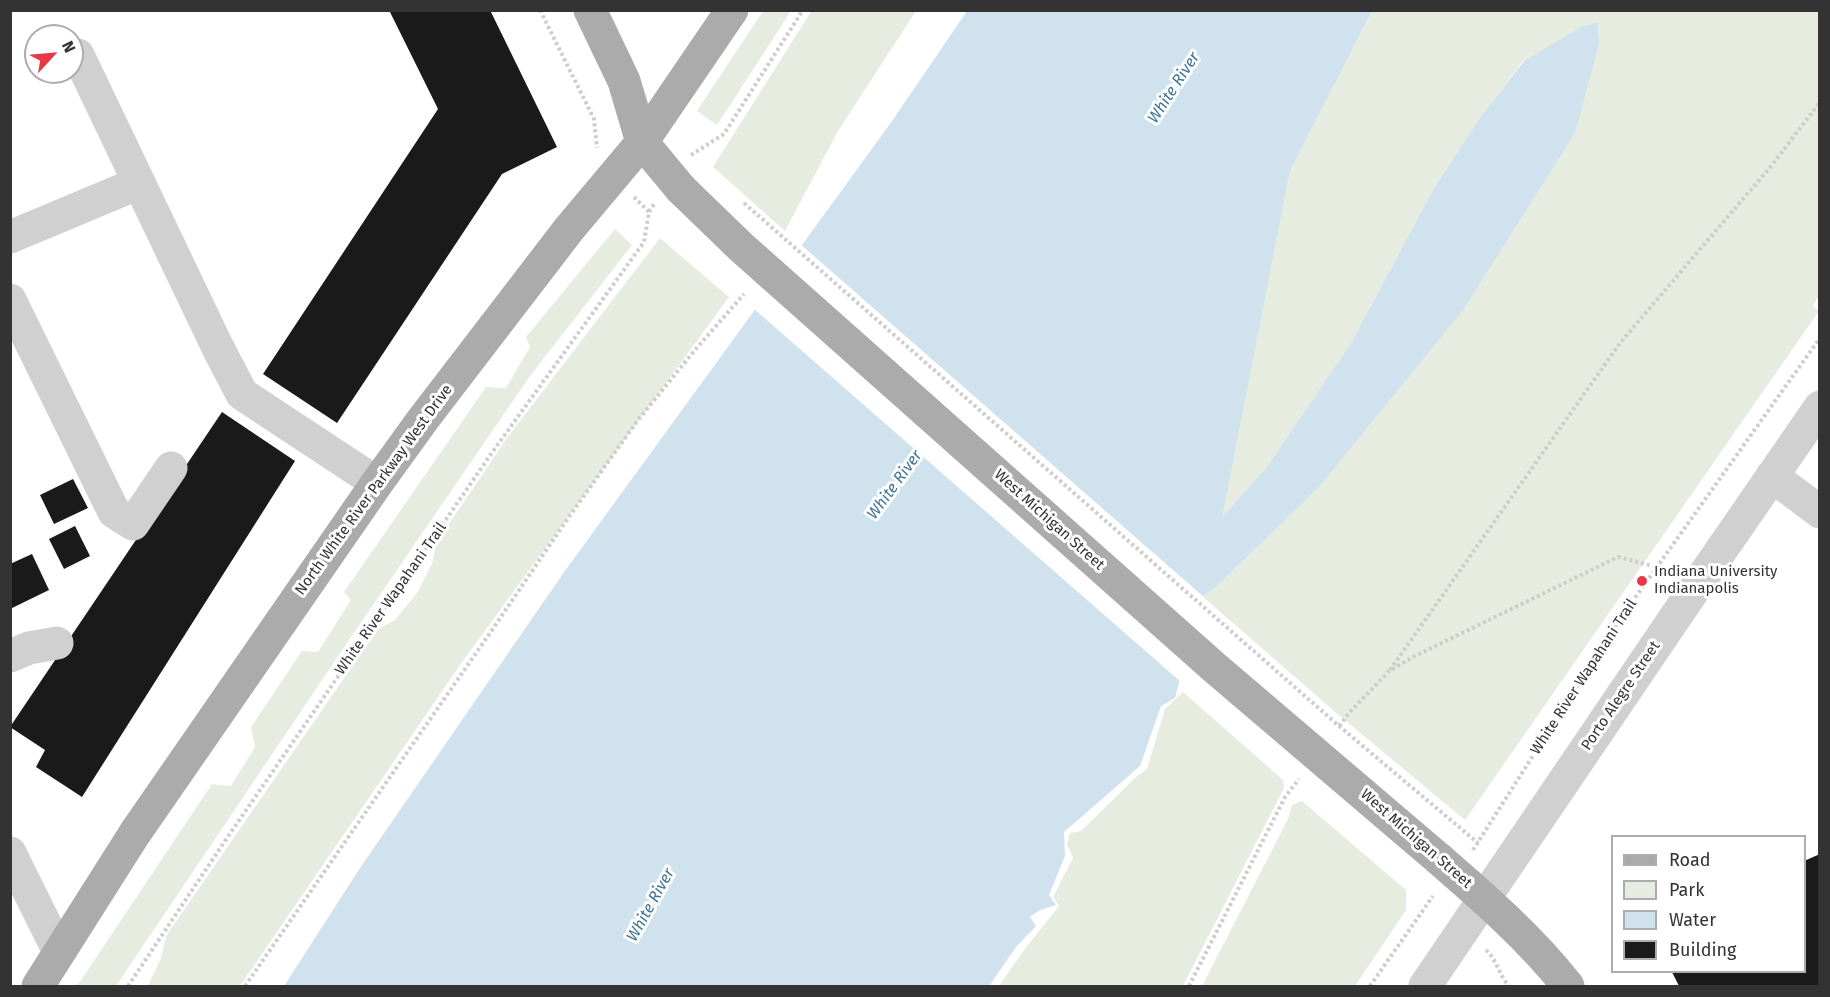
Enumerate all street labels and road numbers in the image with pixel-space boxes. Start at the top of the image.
street label: North White River Parkway West Drive [292,381,456,599]
street label: West Michigan Street [990,466,1108,574]
street label: White River Wapahani Trail [332,519,450,679]
street label: White River Wapahani Trail [1527,596,1641,758]
street label: Porto Alegre Street [1578,638,1664,754]
street label: West Michigan Street [1356,786,1476,892]

